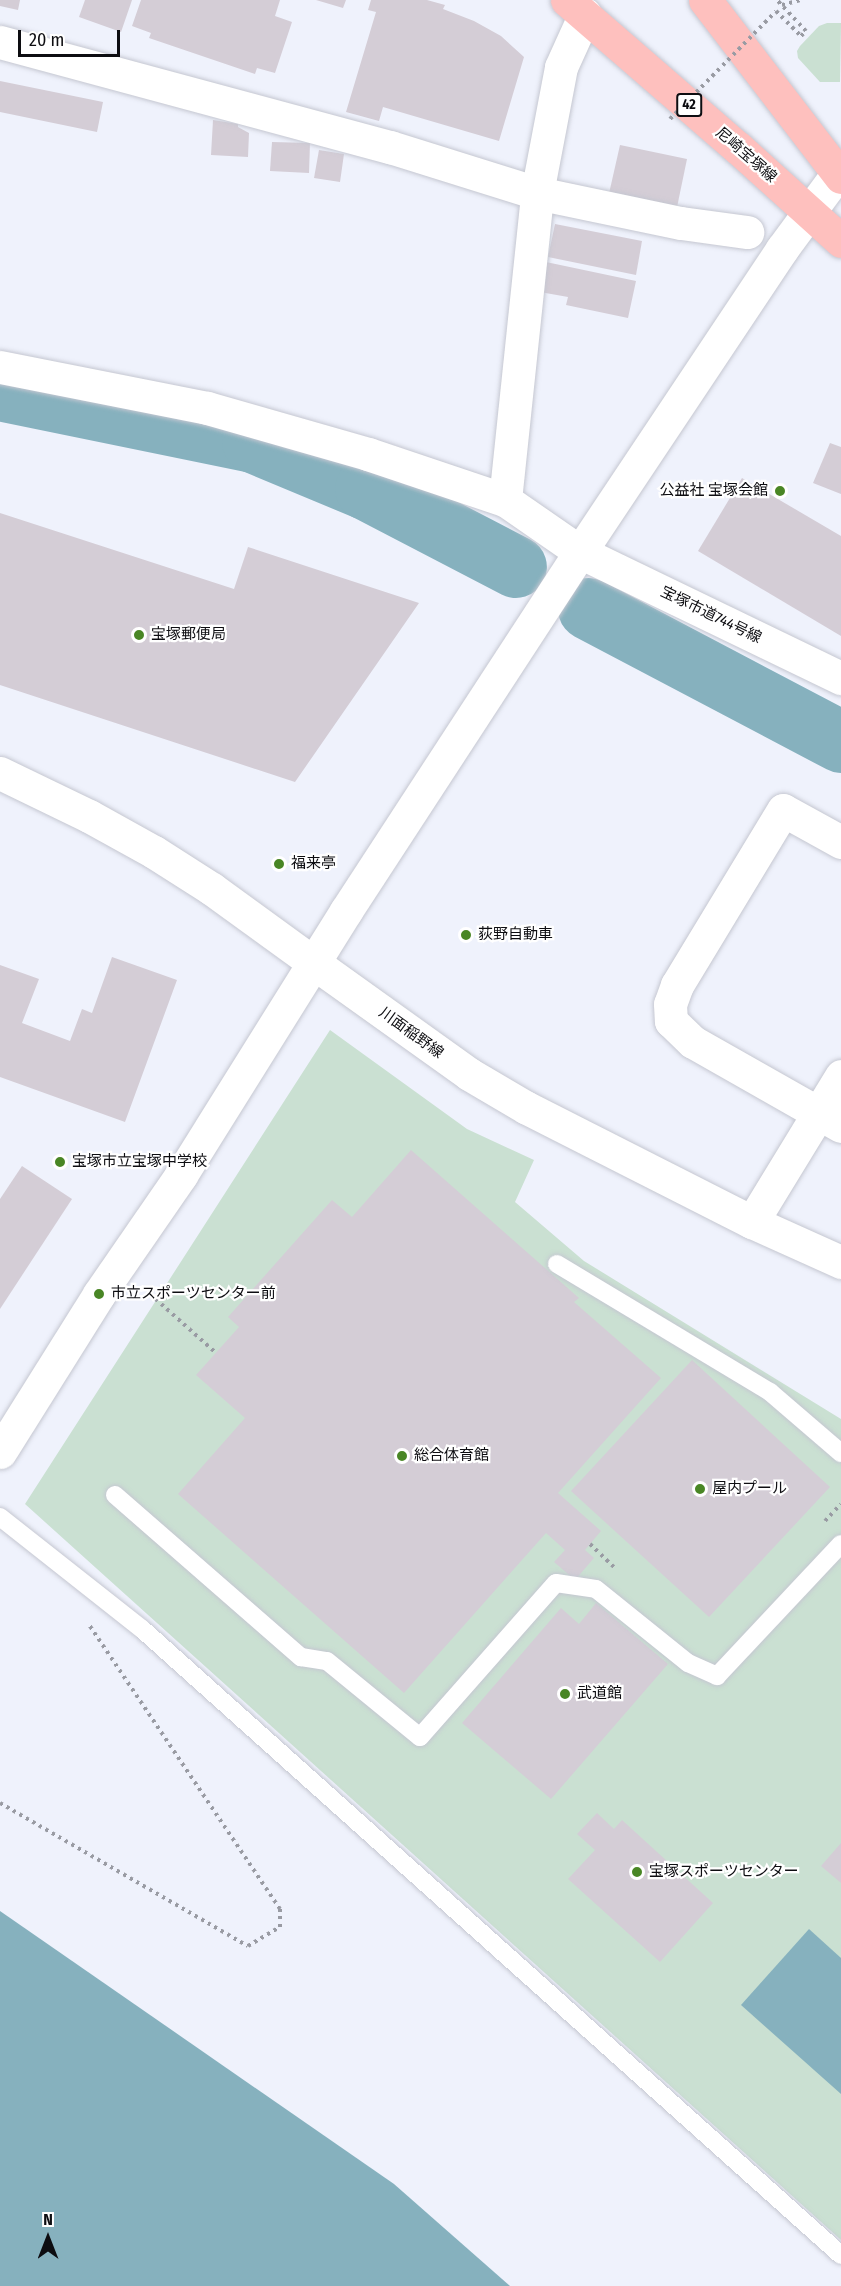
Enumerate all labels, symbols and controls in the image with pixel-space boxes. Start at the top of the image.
scale bar [21,18,123,56]
text: 20 m [29,29,64,51]
road number: 42 [676,94,702,116]
street label: 尼崎宝塚線 [712,124,780,186]
place label: 公益社 宝塚会館 [659,482,768,500]
marker: 公益社 宝塚会館 [773,484,787,498]
street label: 宝塚市道744号線 [658,583,764,647]
place label: 宝塚郵便局 [151,626,226,644]
marker: 宝塚郵便局 [132,628,146,642]
place label: 福来亭 [291,855,336,873]
marker: 福来亭 [272,857,286,871]
place label: 荻野自動車 [478,926,553,944]
marker: 荻野自動車 [459,928,473,942]
street label: 川面稲野線 [375,1004,447,1062]
place label: 宝塚市立宝塚中学校 [72,1153,207,1171]
marker: 宝塚市立宝塚中学校 [53,1155,67,1169]
place label: 市立スポーツセンター前 [111,1285,276,1303]
marker: 市立スポーツセンター前 [92,1287,106,1301]
place label: 総合体育館 [414,1447,489,1465]
marker: 総合体育館 [395,1449,409,1463]
place label: 屋内プール [712,1480,787,1498]
marker: 屋内プール [693,1482,707,1496]
place label: 武道館 [577,1685,622,1703]
marker: 武道館 [558,1687,572,1701]
place label: 宝塚スポーツセンター [649,1863,799,1881]
marker: 宝塚スポーツセンター [630,1865,644,1879]
north arrow [18,2208,78,2268]
text: N [43,2210,53,2229]

